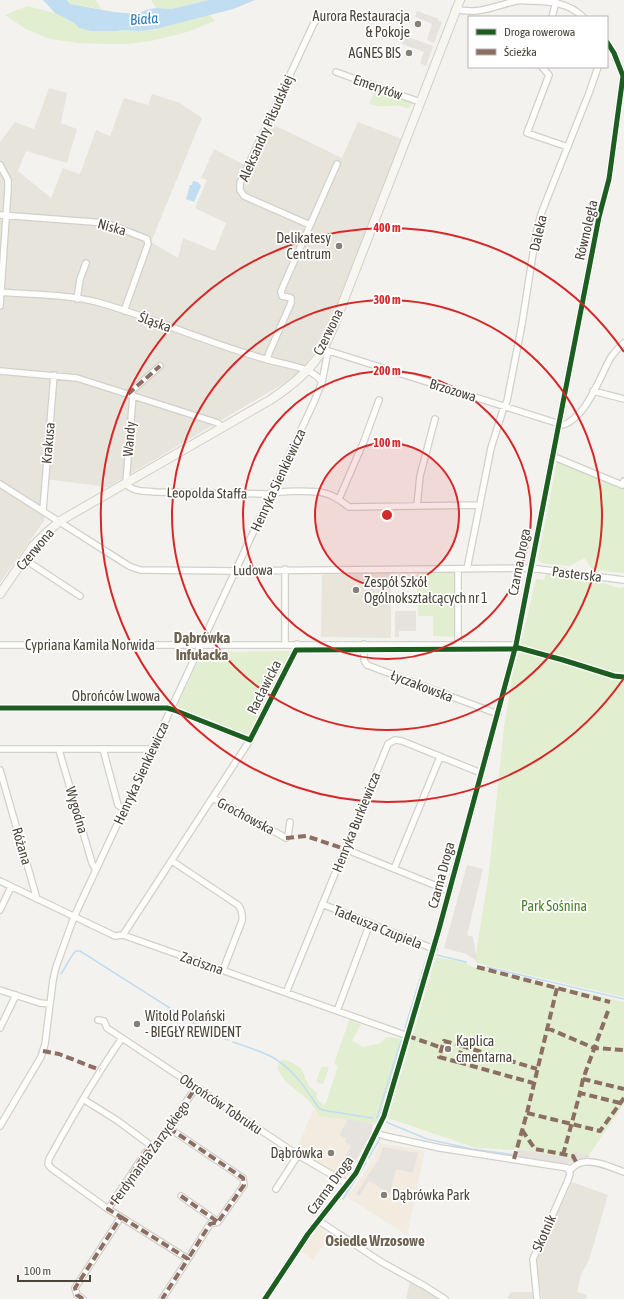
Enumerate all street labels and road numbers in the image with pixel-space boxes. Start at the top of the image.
street label: Emerytów [351,71,405,103]
street label: Aleksandry Piłsudskiej [235,72,297,184]
street label: Równoległa [571,198,601,262]
street label: Daleka [526,213,550,253]
street label: Niska [96,215,128,239]
street label: Czerwona [310,306,346,358]
street label: Śląska [136,309,174,335]
street label: Brzozowa [428,375,478,405]
street label: Wandy [119,420,139,457]
street label: Krakusa [38,422,58,464]
street label: Henryka Sienkiewicza [247,426,309,534]
street label: Leopolda Staffa [167,484,247,502]
street label: Czerwona [13,525,57,573]
street label: Czarna Droga [505,527,533,597]
street label: Ludowa [233,562,273,578]
street label: Pasterska [551,563,603,585]
street label: Cypriana Kamila Norwida [25,637,155,653]
street label: Racławicka [244,657,284,717]
street label: Łyczakowska [388,667,456,705]
street label: Obrońców Lwowa [72,688,160,704]
street label: Henryka Sienkiewicza [110,719,172,827]
street label: Henryka Burkiewicza [329,770,383,874]
street label: Wygodna [63,785,91,835]
street label: Grochowska [215,794,277,838]
street label: Różana [9,825,35,867]
street label: Czarna Droga [424,840,458,910]
street label: Tadeusza Czupiela [331,902,425,952]
street label: Zaciszna [178,948,226,978]
street label: Obrońców Tobruku [177,1070,265,1138]
street label: Ferdynanda Zarzyckiego [107,1097,193,1207]
street label: Czarna Droga [304,1153,356,1217]
street label: Skotnik [529,1212,559,1254]

